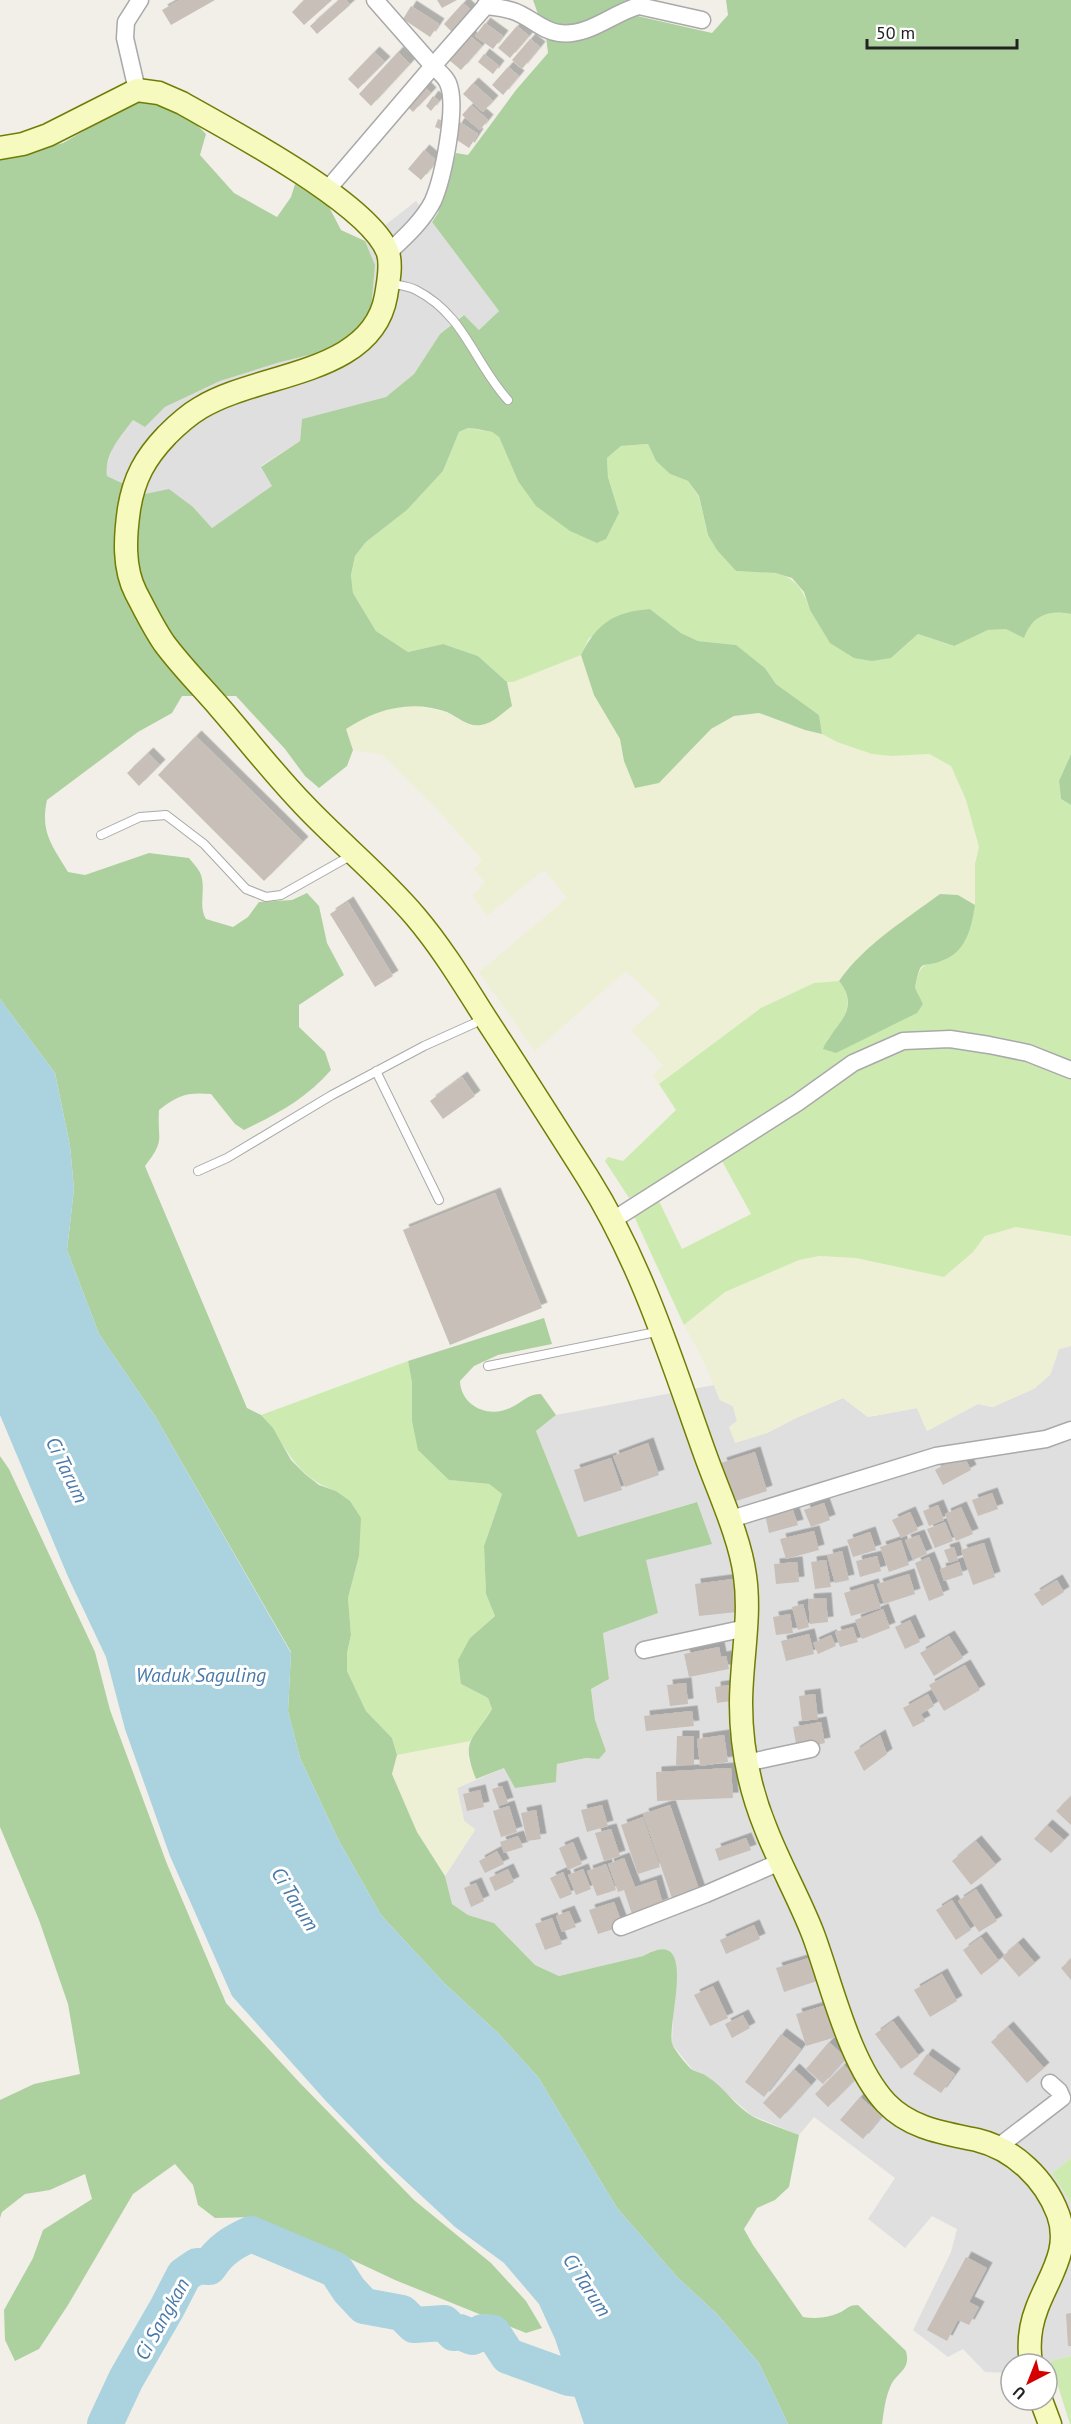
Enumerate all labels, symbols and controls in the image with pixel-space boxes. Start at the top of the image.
scale bar [867,12,1017,50]
text: 50 m [876,21,915,44]
water label: Ci Tarum [40,1433,94,1507]
water label: Waduk Saguling [136,1662,266,1688]
water label: Ci Tarum [265,1862,325,1936]
water label: Ci Tarum [557,2248,617,2322]
water label: Ci Sangkan [129,2273,195,2365]
north arrow [999,2352,1059,2412]
text: U [1009,2382,1029,2404]

